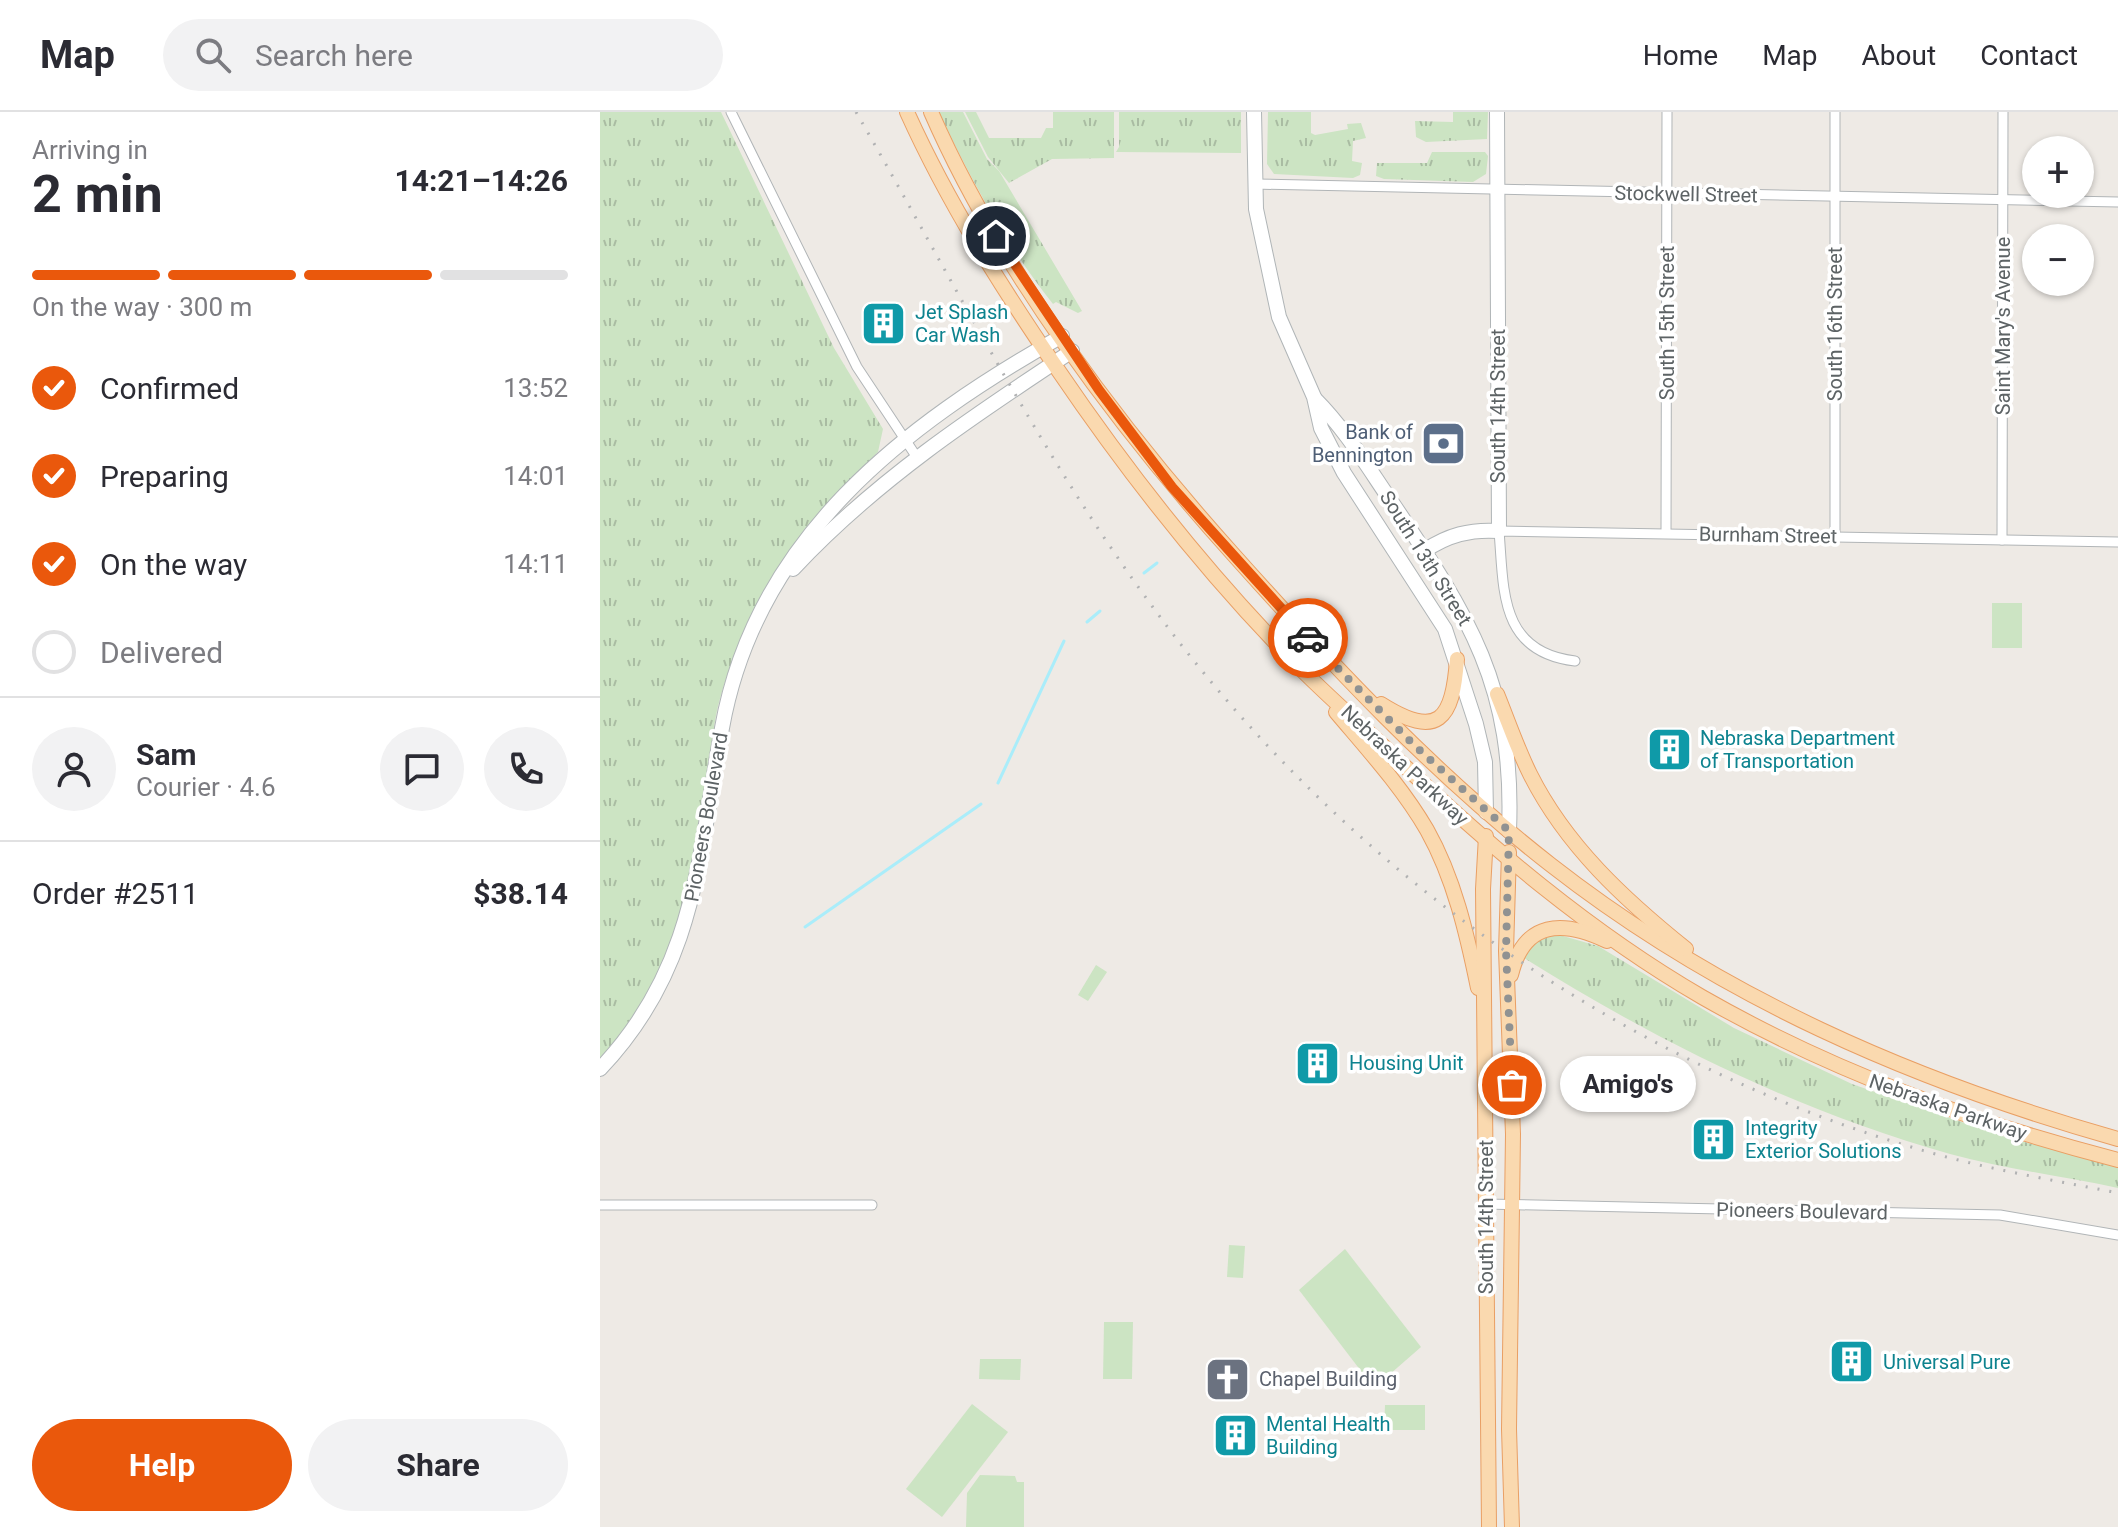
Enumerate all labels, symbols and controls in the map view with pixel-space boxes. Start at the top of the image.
search box [163,19,723,91]
text: Map [40,33,115,77]
icon: search [191,33,235,77]
text: Search here [255,38,413,73]
text: Home [1643,39,1718,72]
text: Map [1762,39,1818,72]
text: About [1862,39,1936,72]
text: Contact [1980,39,2078,72]
text: Arriving in [32,135,148,165]
map controls [2022,136,2094,296]
button: + [2022,136,2094,208]
text: 14:21–14:26 [394,163,568,198]
text: 2 min [32,164,163,225]
street label: Stockwell Street [1614,181,1758,207]
pin [962,202,1030,270]
icon: home [974,214,1018,258]
button: − [2022,224,2094,296]
street label: Saint Mary's Avenue [1991,237,2015,415]
street label: South 15th Street [1655,246,1679,400]
street label: South 16th Street [1823,247,1847,401]
text: On the way · 300 m [32,292,252,322]
building icon: Jet Splash Car Wash [860,300,908,348]
place label: Jet Splash Car Wash [915,300,1008,347]
street label: South 14th Street [1486,329,1510,483]
icon: check [32,366,76,410]
text: Confirmed [100,371,239,406]
text: 13:52 [503,373,568,403]
bank icon: Bank of Bennington [1420,419,1468,467]
place label: Bank of Bennington [1312,420,1413,467]
icon: check [32,454,76,498]
text: Preparing [100,459,229,494]
text: 14:01 [503,461,568,491]
street label: South 13th Street [1375,486,1477,630]
street label: Burnham Street [1699,522,1837,548]
icon: check [32,542,76,586]
text: On the way [100,547,247,582]
text: 14:11 [503,549,568,579]
courier [1268,598,1348,678]
icon: car [1286,616,1330,660]
text: Delivered [100,635,223,670]
street label: Nebraska Parkway [1336,700,1474,830]
building icon: Nebraska Department of Transportation [1645,725,1693,773]
place label: Nebraska Department of Transportation [1700,726,1895,773]
button: person [32,727,116,811]
button: chat [380,727,464,811]
button: phone [484,727,568,811]
street label: Pioneers Boulevard [679,730,733,904]
text: Sam [136,737,197,772]
text: Courier · 4.6 [136,772,276,802]
text: Order #2511 [32,876,199,911]
text: $38.14 [473,876,568,911]
building icon: Housing Unit [1294,1039,1342,1087]
place label: Housing Unit [1349,1051,1464,1075]
pin [1478,1051,1546,1119]
callout: Amigo's [1560,1057,1696,1113]
icon: bag [1490,1063,1534,1107]
text: Amigo's [1582,1069,1674,1099]
street label: Nebraska Parkway [1866,1069,2031,1145]
building icon: Integrity Exterior Solutions [1690,1116,1738,1164]
place label: Integrity Exterior Solutions [1745,1116,1902,1163]
street label: South 14th Street [1474,1140,1498,1294]
street label: Pioneers Boulevard [1716,1198,1888,1224]
building icon: Universal Pure [1828,1338,1876,1386]
place label: Universal Pure [1883,1350,2011,1374]
church icon: Chapel Building [1204,1355,1252,1403]
place label: Chapel Building [1259,1367,1397,1391]
building icon: Mental Health Building [1211,1411,1259,1459]
place label: Mental Health Building [1266,1412,1391,1459]
button: Help [32,1419,292,1511]
button: Share [308,1419,568,1511]

